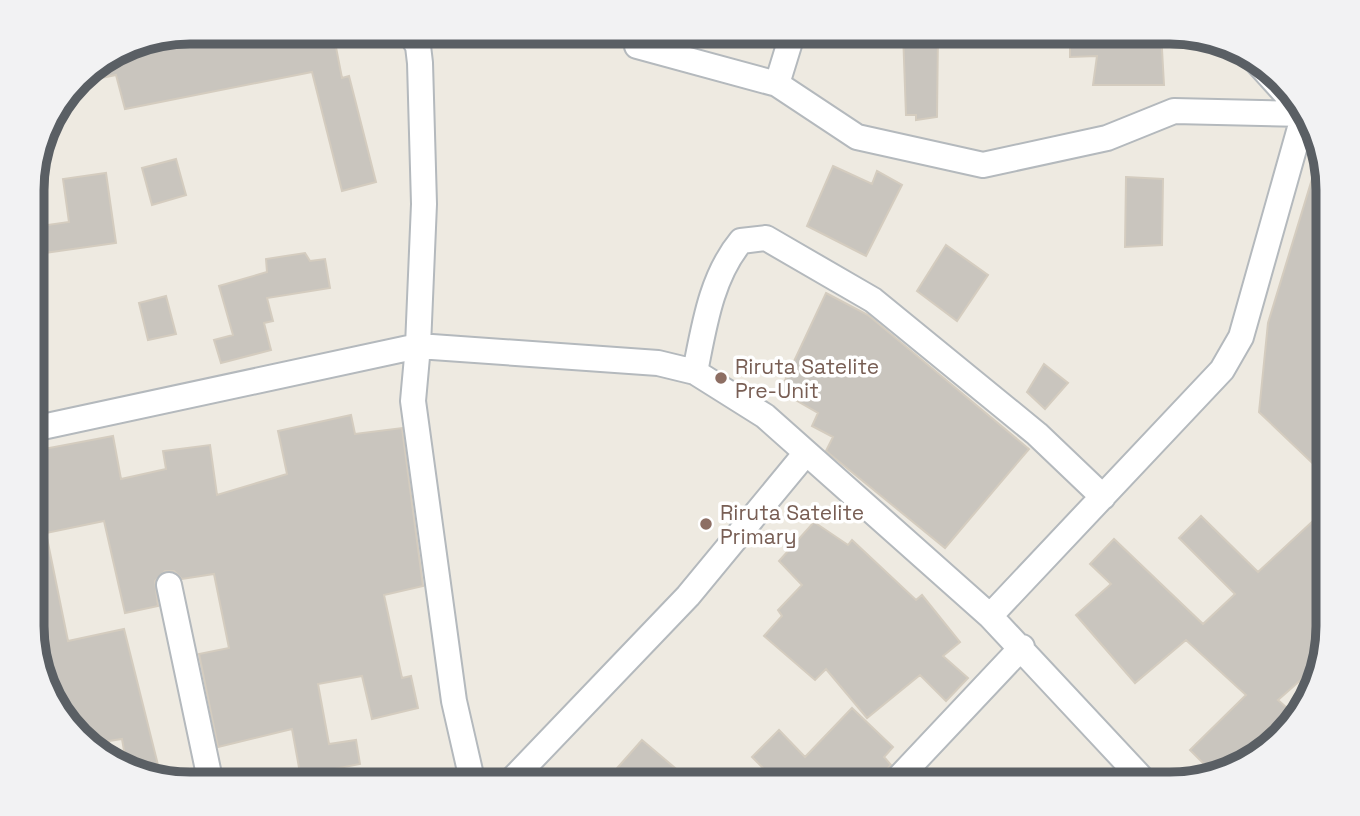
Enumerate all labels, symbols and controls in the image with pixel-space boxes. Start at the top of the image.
place label: Riruta Satelite Pre-Unit [735,353,879,404]
marker: Riruta Satelite Pre-Unit [713,370,729,386]
place label: Riruta Satelite Primary [720,499,864,550]
marker: Riruta Satelite Primary [698,516,714,532]

